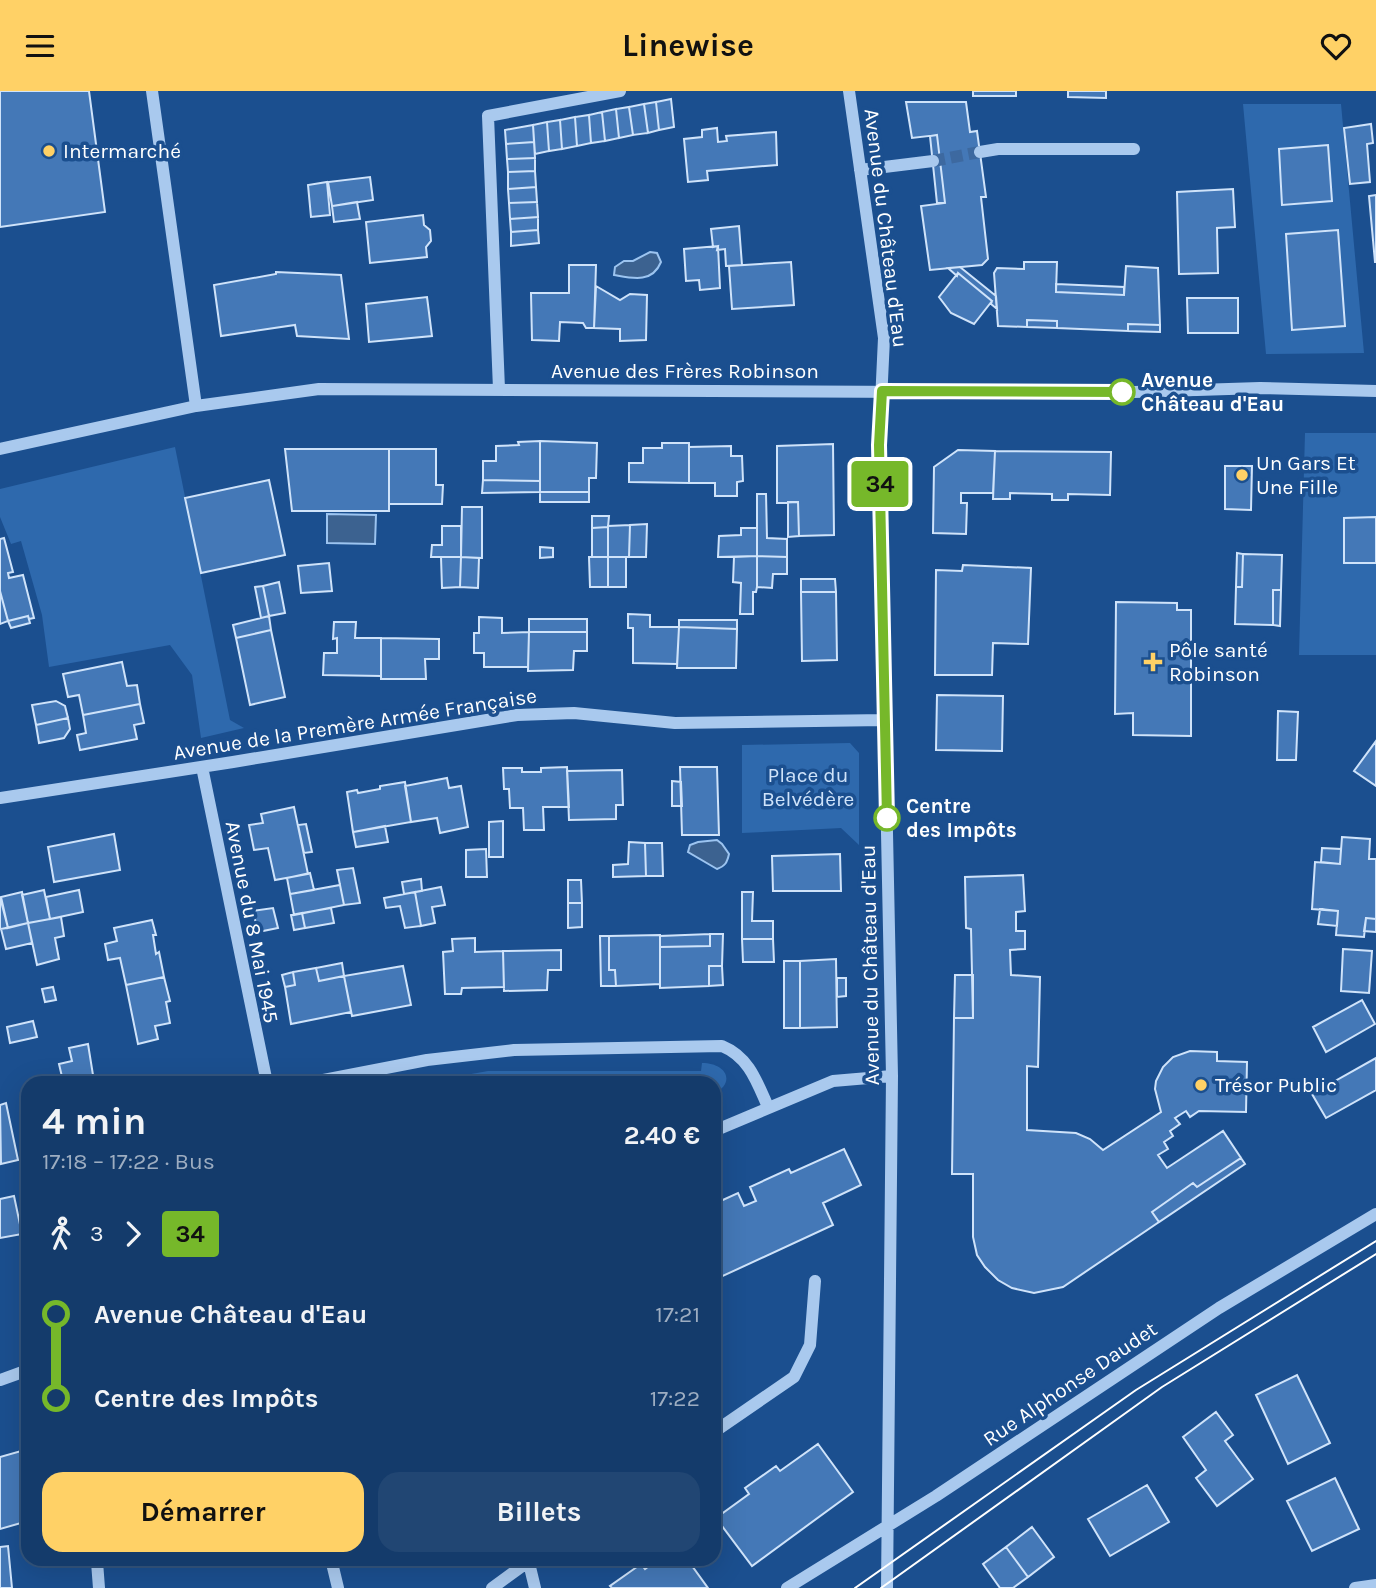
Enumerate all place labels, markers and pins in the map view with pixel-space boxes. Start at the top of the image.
place label: Intermarché [63,139,181,163]
marker: Intermarché [41,143,57,159]
place label: Avenue Château d'Eau [1141,368,1284,416]
marker: Avenue Château d'Eau [1109,379,1135,405]
place label: Un Gars Et Une Fille [1256,451,1356,499]
marker: Un Gars Et Une Fille [1234,467,1250,483]
place label: Pôle santé Robinson [1169,638,1268,686]
marker: Pôle santé Robinson [1143,652,1163,672]
place label: Centre des Impôts [906,794,1017,842]
marker: Centre des Impôts [874,805,900,831]
place label: Trésor Public [1215,1073,1337,1097]
marker: Trésor Public [1193,1077,1209,1093]

